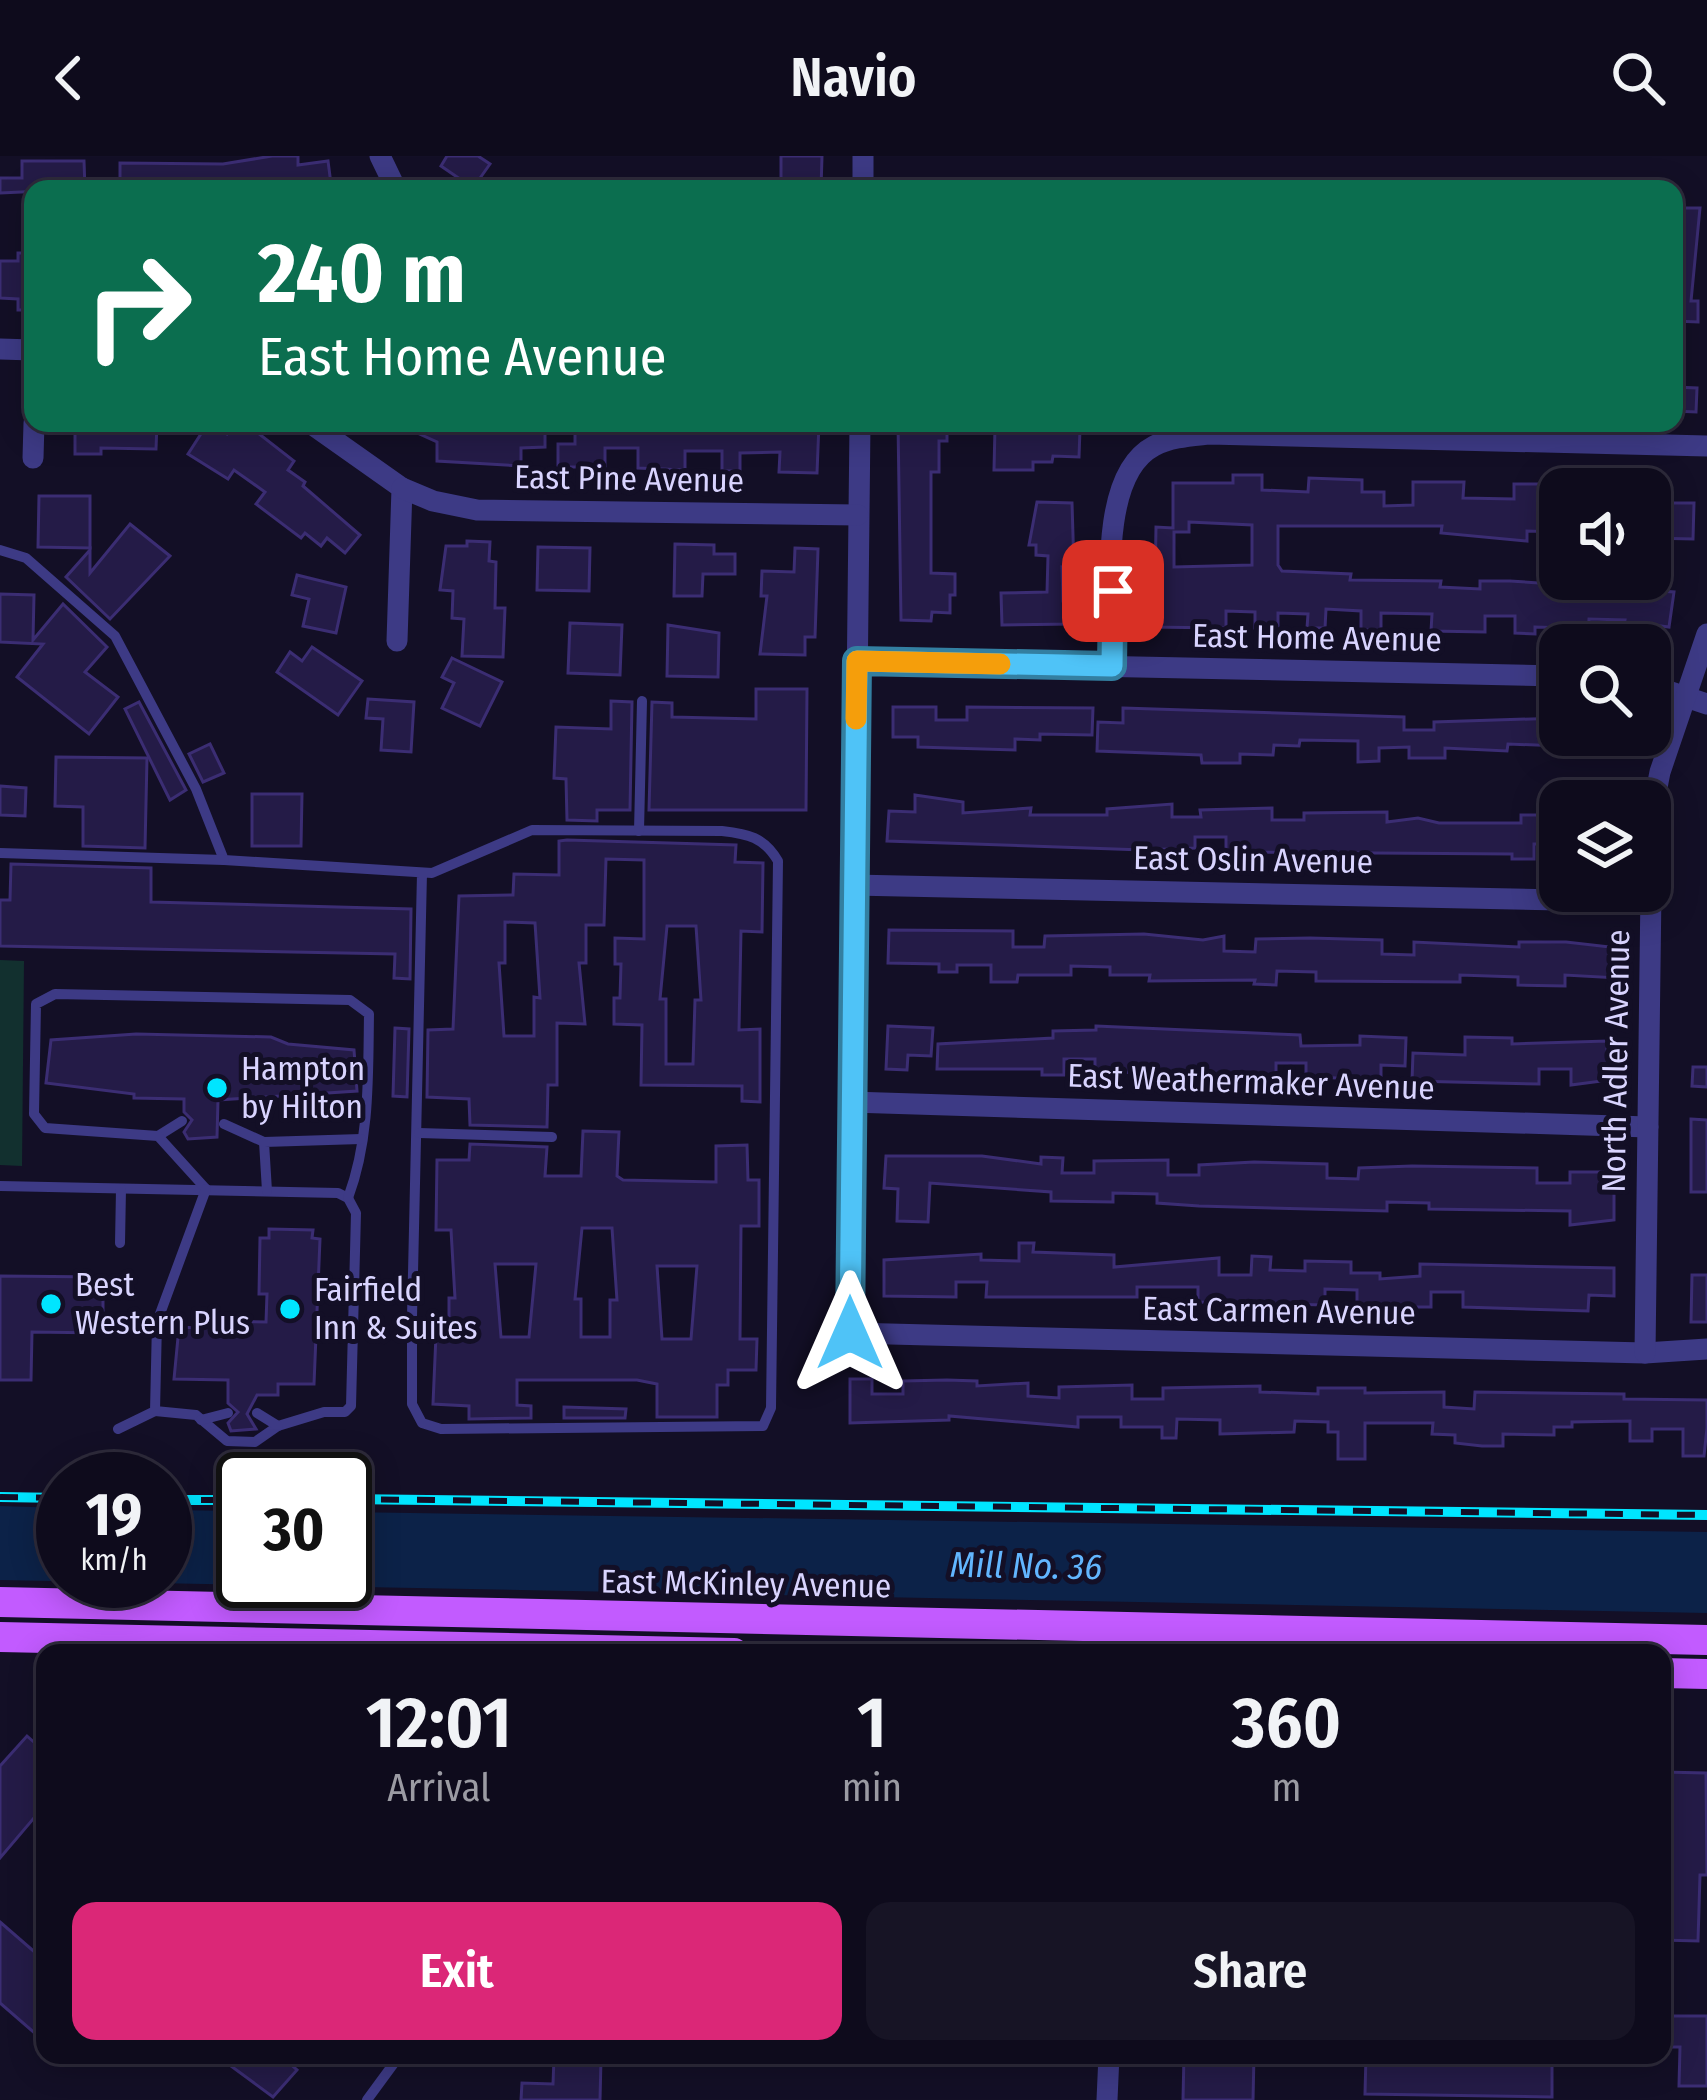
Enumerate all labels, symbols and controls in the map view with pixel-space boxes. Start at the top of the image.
icon: back [36,45,102,111]
icon: search [1605,45,1671,111]
text: Navio [790,46,917,110]
text: 240 m [258,223,466,324]
icon: right [60,228,216,384]
text: East Home Avenue [258,325,666,389]
street label: East Pine Avenue [514,457,744,501]
map controls [1539,468,1671,912]
button: sound [1539,468,1671,600]
pin [1062,540,1164,642]
icon: arrive [1080,558,1146,624]
street label: East Home Avenue [1192,616,1442,660]
button: search [1539,624,1671,756]
button: layers [1539,780,1671,912]
street label: East Oslin Avenue [1133,838,1373,882]
street label: North Adler Avenue [1594,929,1638,1193]
place label: Hampton by Hilton [241,1049,365,1127]
street label: East Weathermaker Avenue [1067,1056,1435,1108]
marker: Hampton by Hilton [204,1075,230,1101]
place label: Best Western Plus [75,1265,250,1343]
place label: Fairfield Inn & Suites [314,1270,478,1348]
position arrow [787,1270,913,1396]
street label: East Carmen Avenue [1142,1289,1416,1333]
marker: Best Western Plus [38,1291,64,1317]
marker: Fairfield Inn & Suites [277,1296,303,1322]
speed limit sign: 30 [216,1452,372,1608]
text: 19 [86,1479,142,1551]
text: km/h [81,1542,147,1578]
water label: Mill No. 36 [950,1543,1102,1589]
street label: East McKinley Avenue [600,1561,892,1607]
text: 12:01 [366,1680,512,1766]
text: 1 [857,1680,887,1766]
text: 360 [1232,1680,1341,1766]
text: Arrival [387,1765,491,1811]
text: min [842,1765,902,1811]
text: m [1272,1765,1302,1811]
button: Exit [72,1902,842,2040]
button: Share [866,1902,1635,2040]

